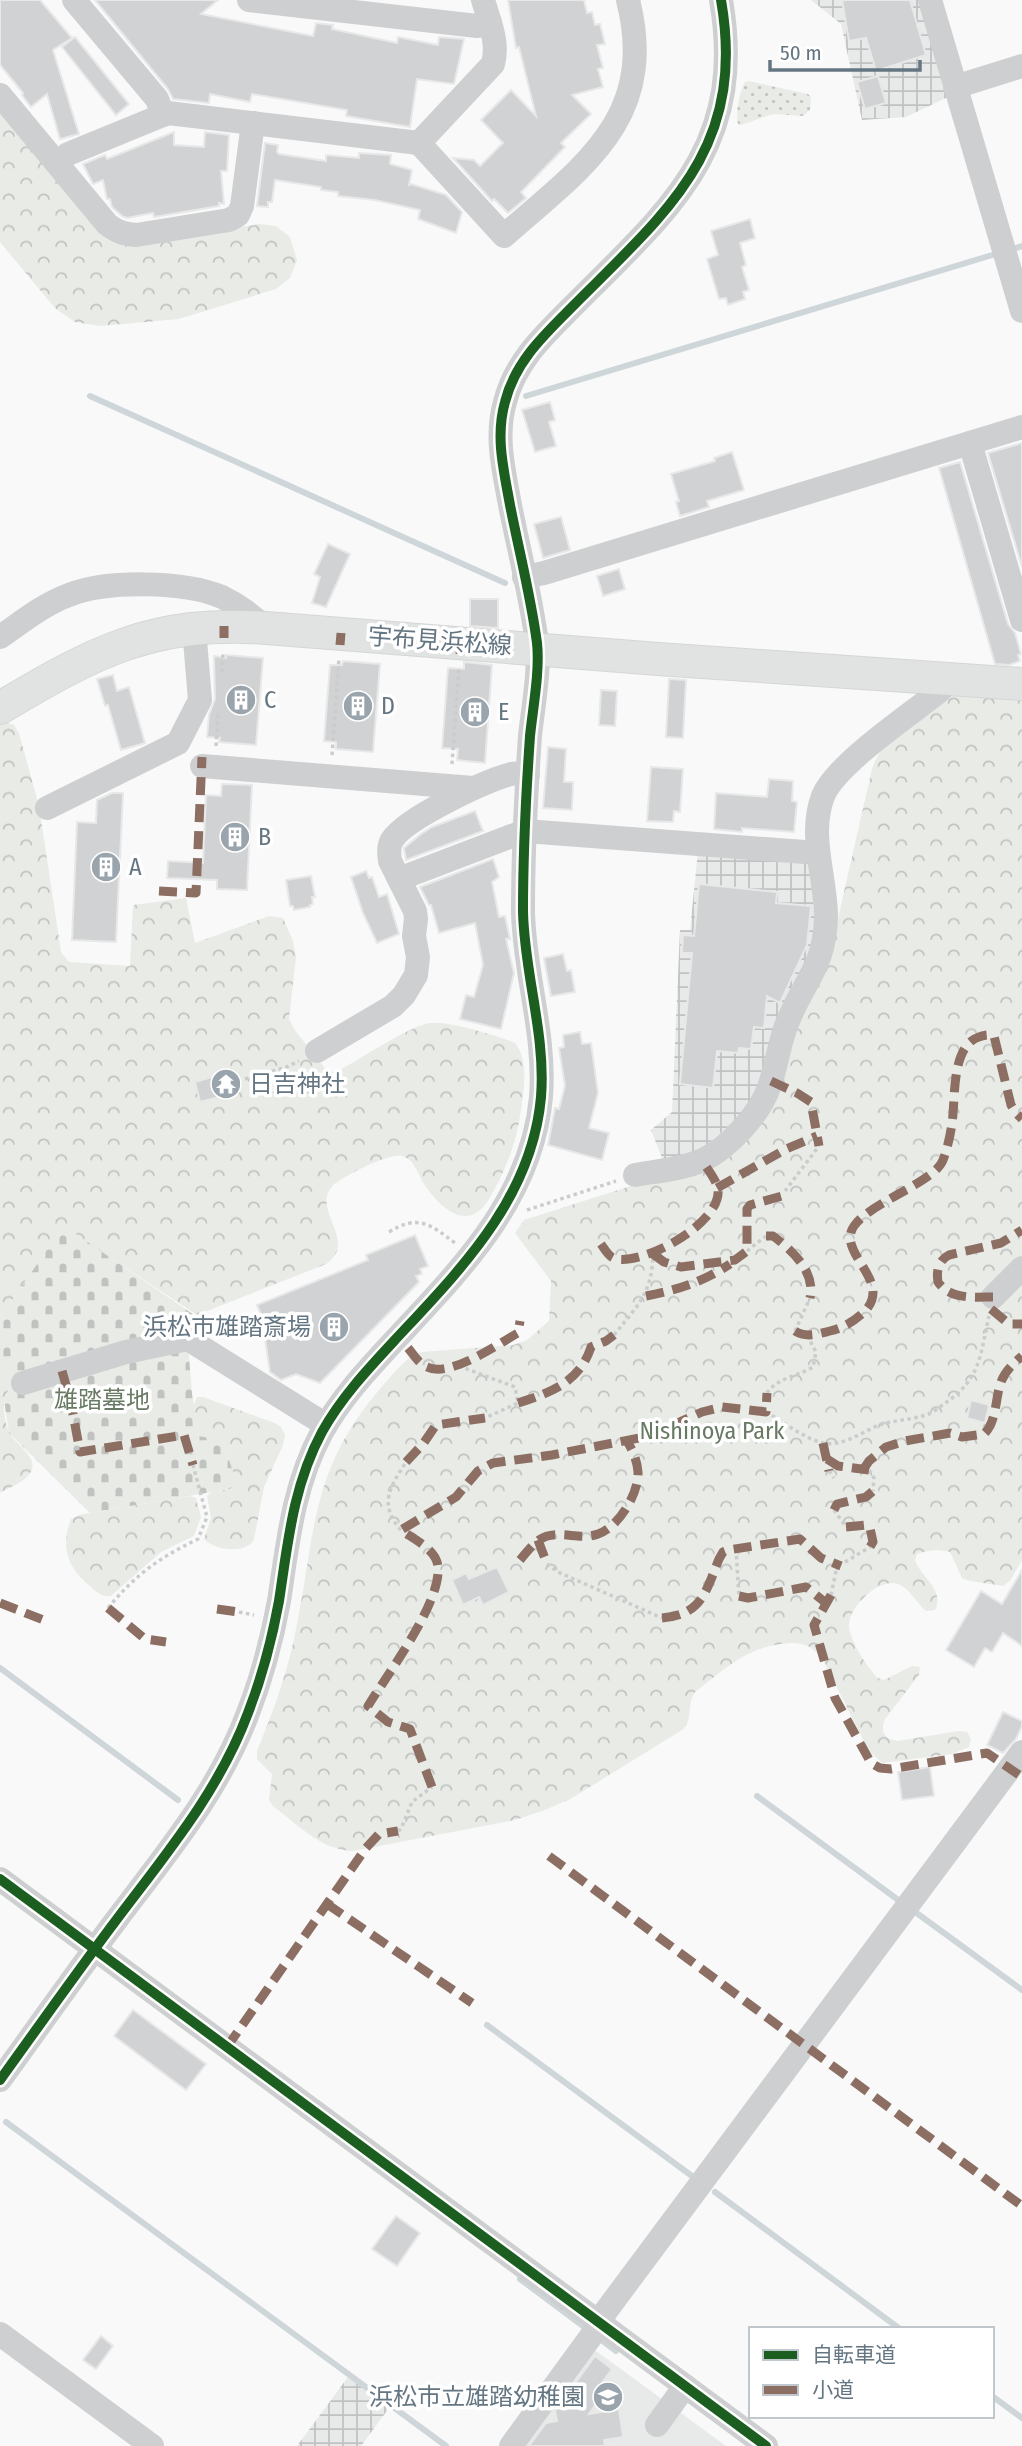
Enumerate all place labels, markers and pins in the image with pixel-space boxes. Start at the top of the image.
building icon: C [224,683,258,717]
place label: C [264,686,276,714]
building icon: D [341,689,375,723]
place label: D [381,692,395,720]
building icon: E [458,695,492,729]
place label: E [498,698,509,726]
building icon: B [218,820,252,854]
place label: B [258,823,271,851]
building icon: A [89,850,123,884]
place label: A [129,853,142,881]
temple icon: 日吉神社 [209,1067,243,1101]
place label: 日吉神社 [249,1070,345,1098]
building icon: 浜松市雄踏斎場 [317,1310,351,1344]
place label: 浜松市雄踏斎場 [143,1313,311,1341]
school or university icon: 浜松市立雄踏幼稚園 [591,2380,625,2414]
place label: 浜松市立雄踏幼稚園 [369,2383,585,2411]

